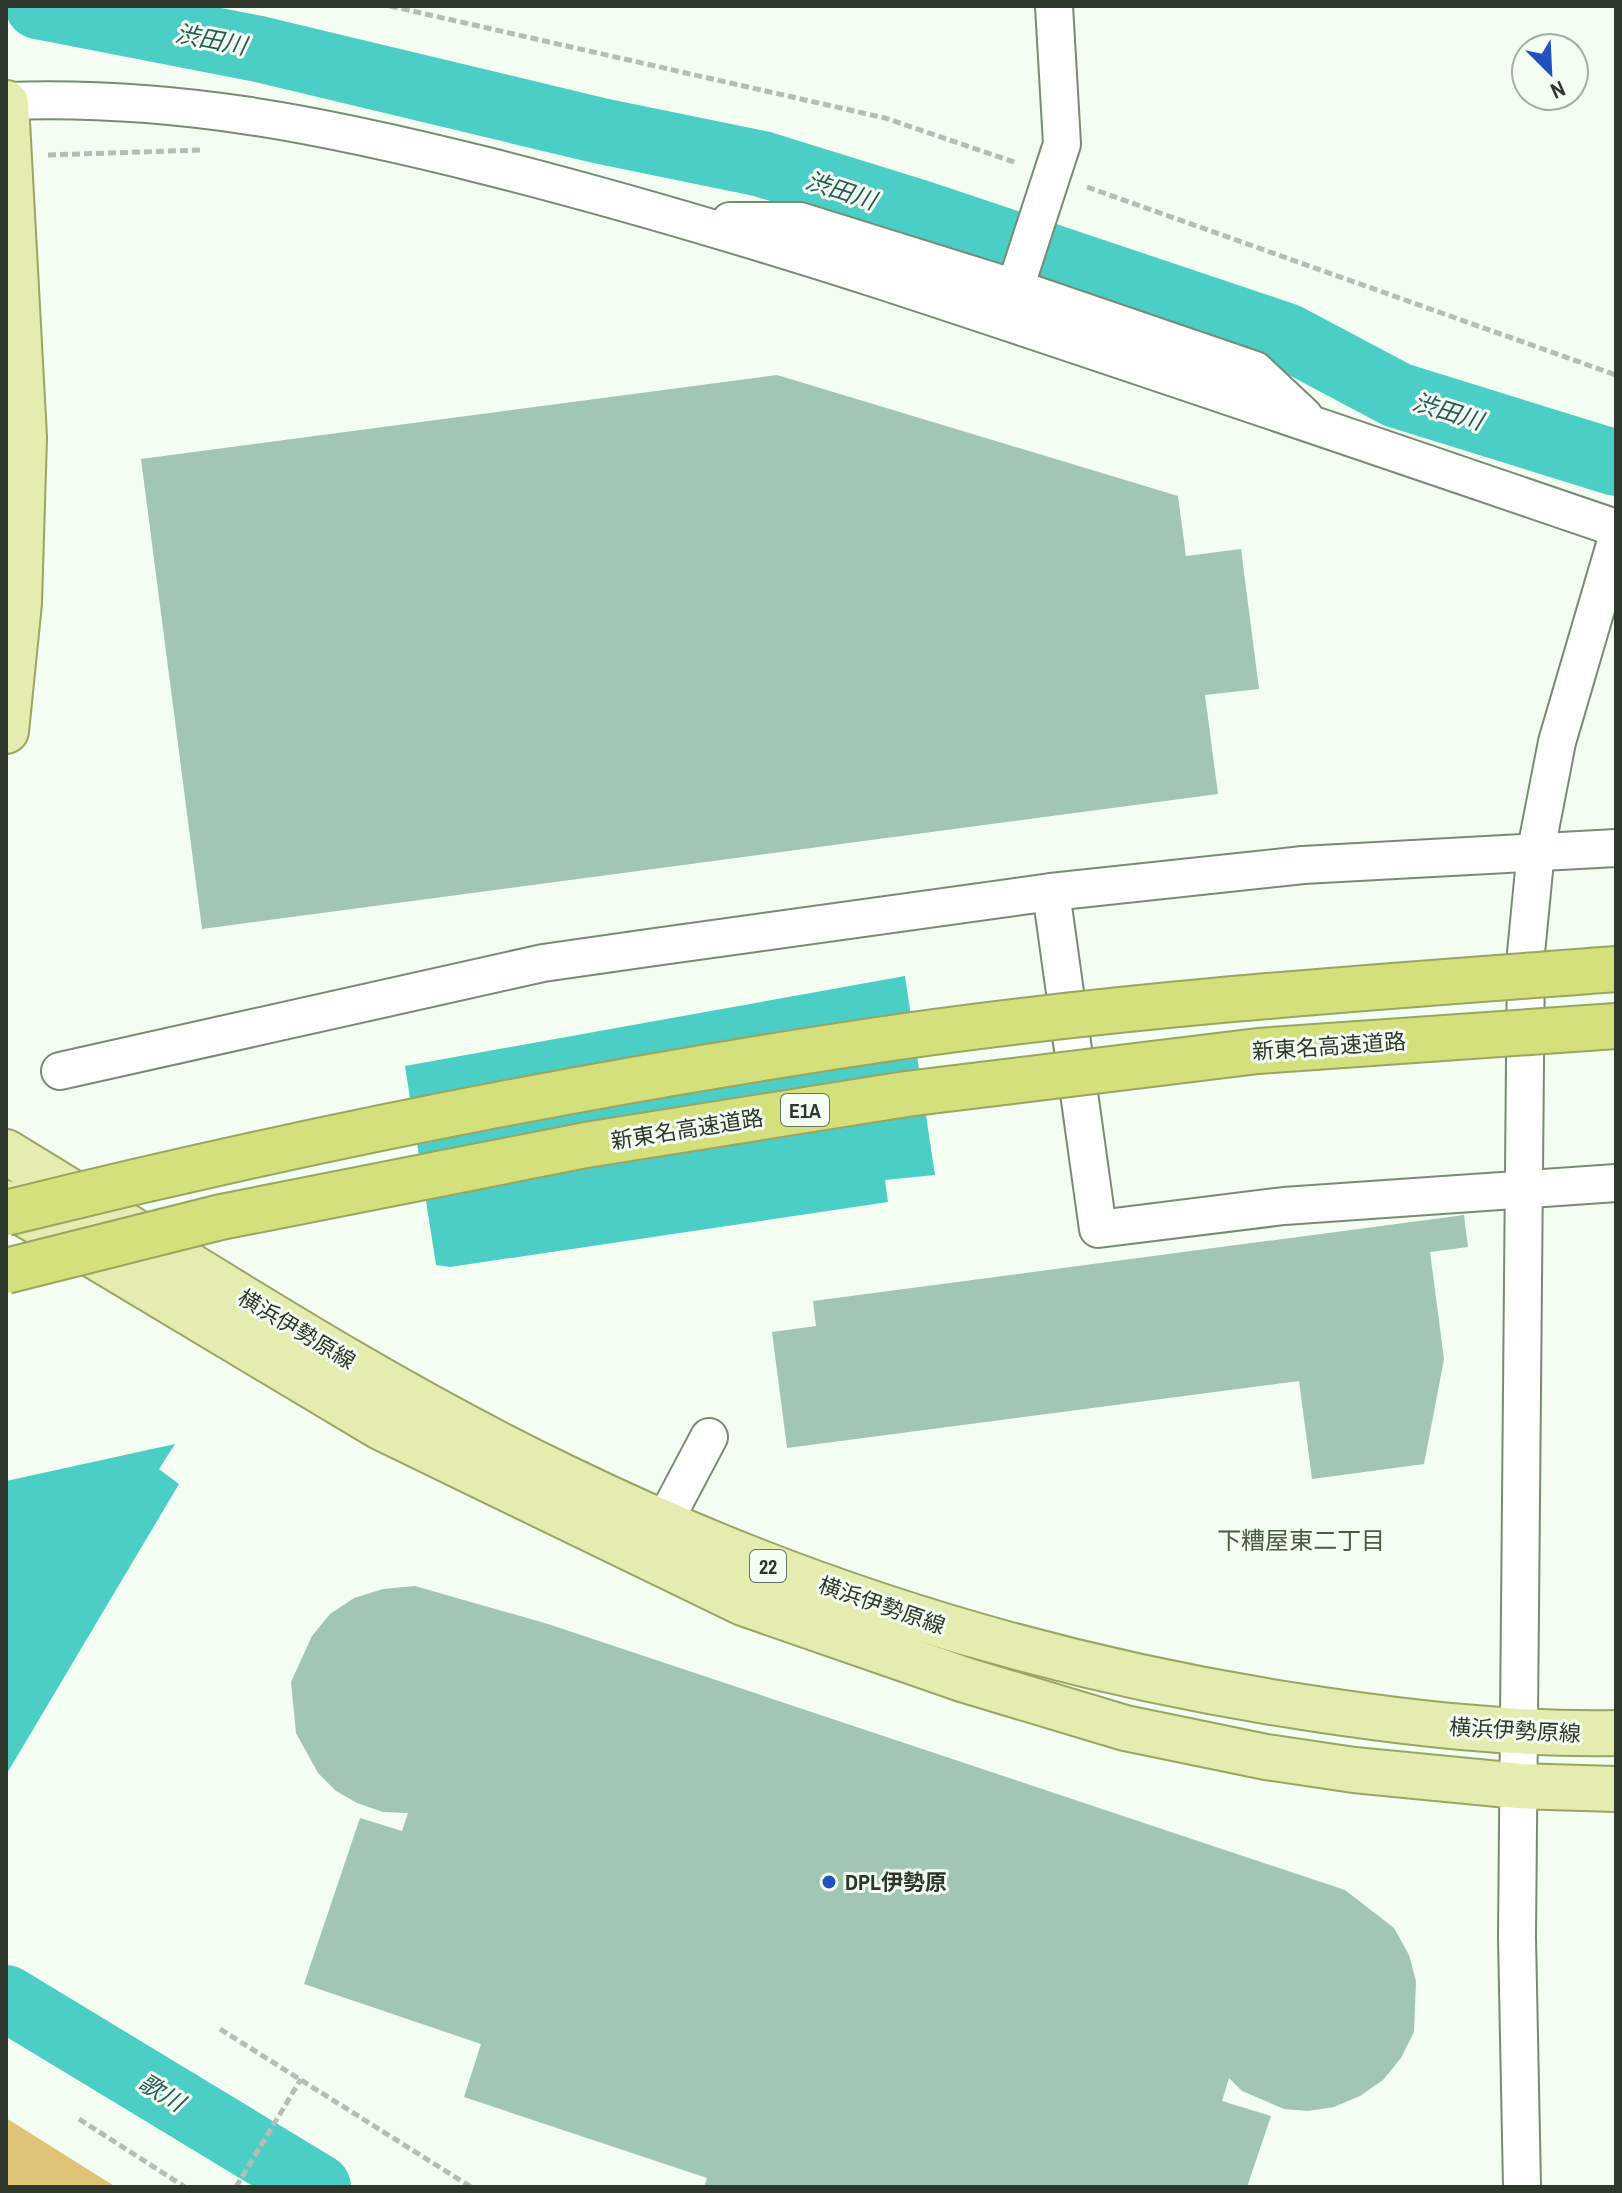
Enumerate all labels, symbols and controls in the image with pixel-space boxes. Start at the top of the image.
water label: 渋田川 [173,16,252,62]
north arrow [1510,32,1590,112]
text: N [1546,74,1570,107]
water label: 渋田川 [802,164,883,217]
water label: 渋田川 [1409,385,1490,438]
street label: 新東名高速道路 [1251,1026,1407,1066]
road number: E1A [781,1094,829,1126]
street label: 新東名高速道路 [609,1102,765,1156]
street label: 横浜伊勢原線 [233,1282,361,1376]
district label: 下糟屋東二丁目 [1217,1524,1385,1556]
road number: 22 [750,1550,786,1582]
street label: 横浜伊勢原線 [815,1569,949,1641]
street label: 横浜伊勢原線 [1448,1712,1582,1748]
place label: DPL伊勢原 [845,1867,947,1897]
marker: DPL伊勢原 [820,1873,838,1891]
water label: 歌川 [133,2066,193,2120]

